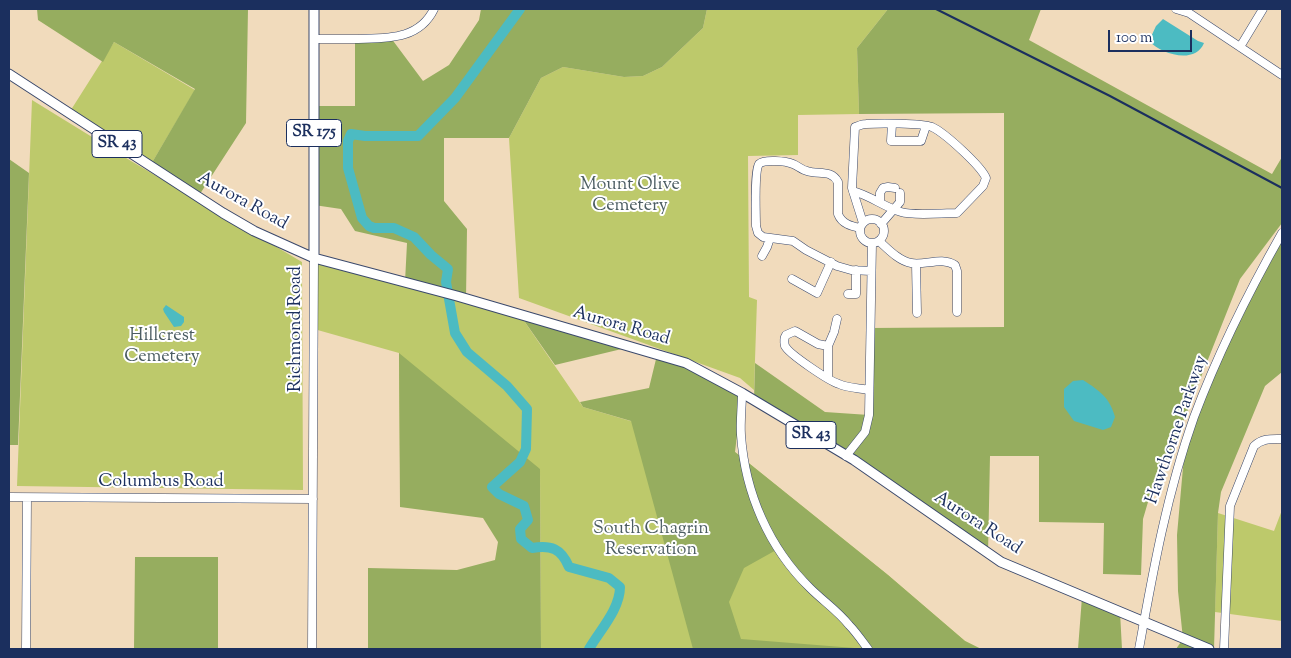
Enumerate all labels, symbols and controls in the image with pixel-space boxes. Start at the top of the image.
scale bar [1111,20,1195,52]
text: 100 m [1116,28,1152,49]
road number: SR 175 [286,120,342,146]
road number: SR 43 [92,130,142,158]
street label: Aurora Road [193,168,291,236]
park label: Mount Olive Cemetery [580,175,680,218]
street label: Richmond Road [286,266,308,392]
street label: Aurora Road [570,303,672,351]
park label: Hillcrest Cemetery [124,326,200,368]
street label: Hawthorne Parkway [1142,353,1214,507]
road number: SR 43 [786,422,836,448]
street label: Columbus Road [98,472,224,494]
street label: Aurora Road [929,488,1025,560]
park label: South Chagrin Reservation [593,519,709,562]

